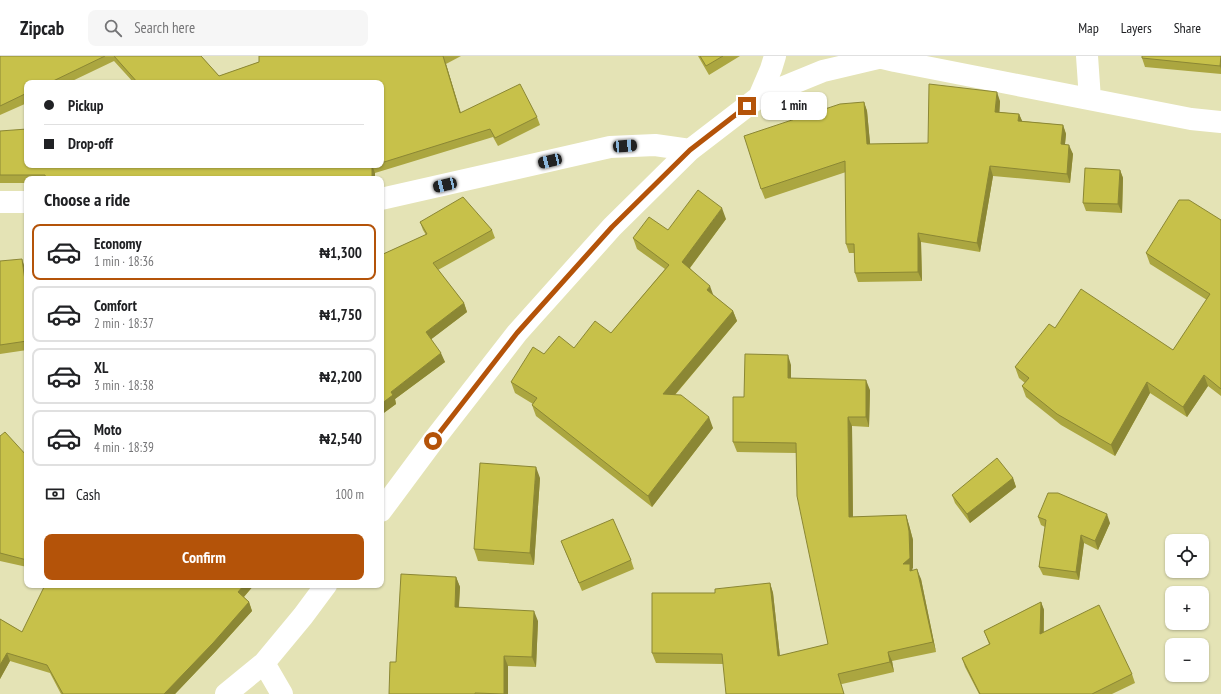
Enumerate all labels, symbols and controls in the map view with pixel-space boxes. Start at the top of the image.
search box [88,10,368,46]
text: Zipcab [20,16,64,40]
icon: search [102,17,124,39]
text: Search here [134,18,195,37]
text: Map [1078,19,1099,37]
text: Layers [1121,19,1152,37]
text: Share [1174,19,1201,37]
callout: 1 min [761,92,827,120]
text: Pickup [68,96,103,115]
route end [738,97,756,115]
text: 1 min [781,97,807,114]
text: Drop-off [68,134,113,153]
car [613,139,637,153]
car [537,152,563,170]
car [432,176,458,194]
text: Choose a ride [44,188,130,211]
icon: car [46,234,82,270]
text: Economy [94,234,142,253]
text: ₦1,300 [319,243,362,262]
text: 1 min · 18:36 [94,253,154,270]
icon: car [46,296,82,332]
text: Comfort [94,296,137,315]
text: ₦1,750 [319,305,362,324]
text: 2 min · 18:37 [94,315,154,332]
icon: car [46,358,82,394]
text: XL [94,358,108,377]
text: ₦2,200 [319,367,362,386]
text: 3 min · 18:38 [94,377,154,394]
icon: car [46,420,82,456]
text: Moto [94,420,122,439]
text: ₦2,540 [319,429,362,448]
route start [424,432,442,450]
text: 4 min · 18:39 [94,439,154,456]
icon: cash [44,483,66,505]
text: Cash [76,485,100,504]
text: 100 m [335,486,364,503]
button: Confirm [44,534,364,580]
map controls [1165,534,1209,682]
button: locate [1165,534,1209,578]
button: + [1165,586,1209,630]
button: − [1165,638,1209,682]

